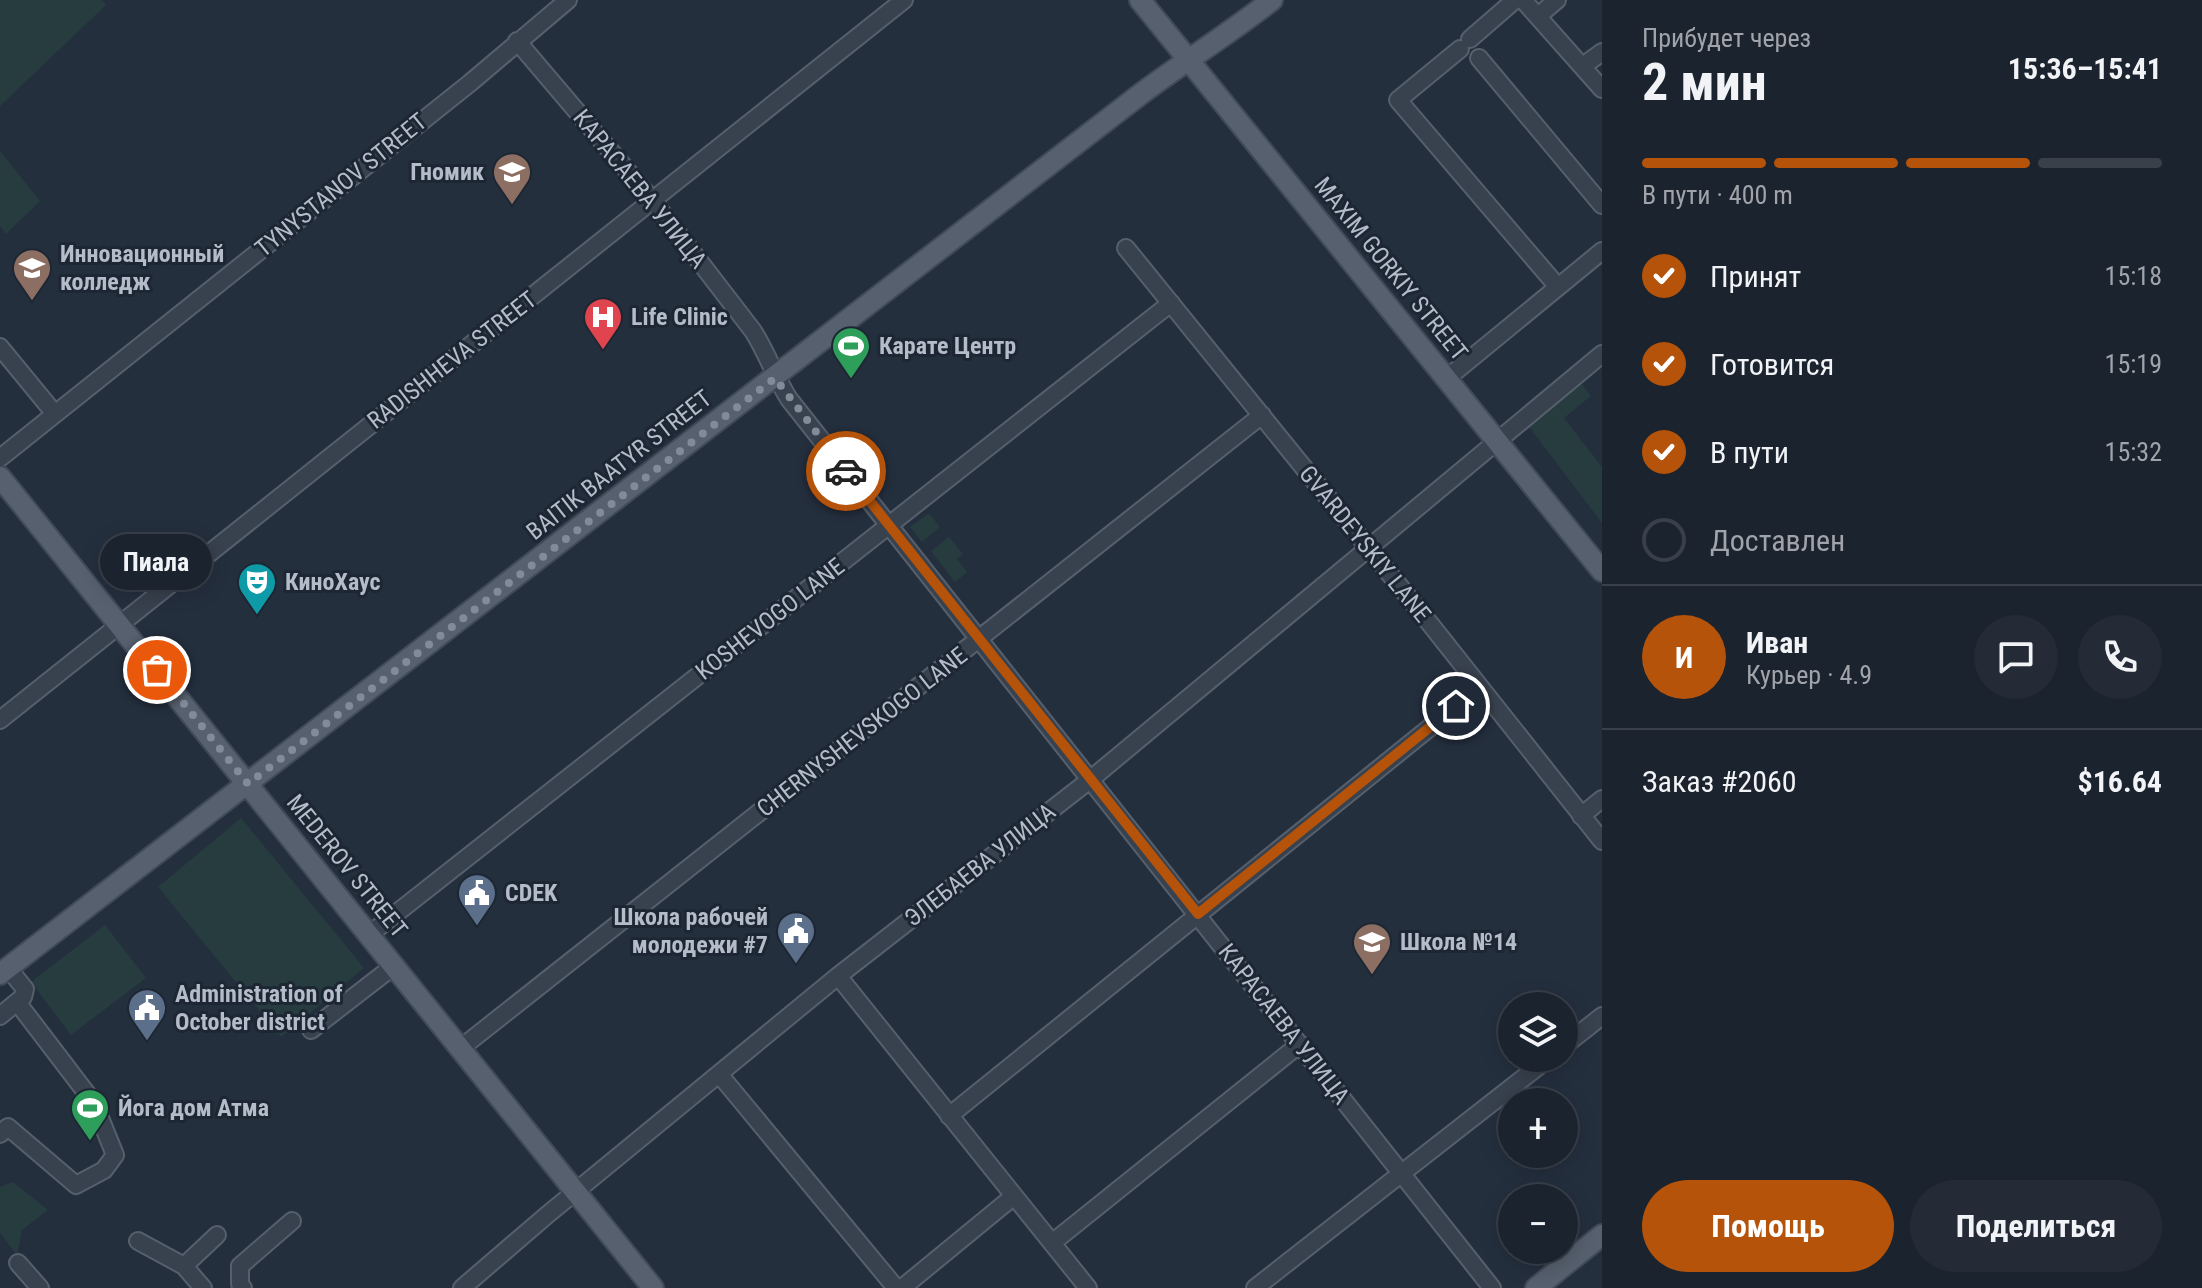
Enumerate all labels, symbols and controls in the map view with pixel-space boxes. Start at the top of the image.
text: Прибудет через [1642,23,1811,53]
text: 15:36–15:41 [2008,51,2162,86]
text: 2 мин [1642,52,1767,113]
street label: КАРАСАЕВА УЛИЦА [567,104,713,274]
street label: TYNYSTANOV STREET [250,107,432,263]
school or university icon: Гномик [491,151,533,206]
place label: Гномик [410,158,484,186]
street label: MAXIM GORKIY STREET [1309,172,1473,366]
text: В пути · 400 m [1642,180,1793,210]
place label: Инновационный колледж [60,240,224,296]
school or university icon: Инновационный колледж [11,247,53,302]
icon: check [1642,254,1686,298]
text: Принят [1710,259,1801,294]
text: 15:18 [2105,261,2162,291]
street label: RADISHHEVA STREET [362,285,542,435]
hospital icon: Life Clinic [582,296,624,351]
place label: Life Clinic [631,303,728,331]
sports icon: Карате Центр [830,325,872,380]
place label: Карате Центр [879,332,1016,360]
icon: check [1642,342,1686,386]
text: Готовится [1710,347,1834,382]
text: 15:19 [2105,349,2162,379]
street label: BAITIK BAATYR STREET [521,384,717,546]
icon: check [1642,430,1686,474]
courier [806,431,886,511]
text: В пути [1710,435,1789,470]
text: 15:32 [2105,437,2162,467]
icon: car [824,449,868,493]
street label: GVARDEYSKIY LANE [1293,460,1437,628]
text: Доставлен [1710,523,1845,558]
callout: Пиала [101,534,213,590]
text: Пиала [123,547,189,577]
street label: KOSHEVOGO LANE [690,552,850,686]
theatre icon: КиноХаус [236,561,278,616]
place label: КиноХаус [285,568,381,596]
button: chat [1974,615,2058,699]
button: phone [2078,615,2162,699]
text: Иван [1746,625,1808,660]
pin [123,636,191,704]
text: И [1675,640,1693,675]
street label: CHERNYSHEVSKOGO LANE [751,641,973,823]
icon: bag [135,648,179,692]
text: Курьер · 4.9 [1746,660,1872,690]
pin [1422,672,1490,740]
icon: home [1434,684,1478,728]
text: Заказ #2060 [1642,764,1797,799]
text: $16.64 [2077,764,2162,799]
street label: MEDEROV STREET [281,789,413,943]
street label: ЭЛЕБАЕВА УЛИЦА [899,797,1061,933]
public building icon: CDEK [456,872,498,927]
place label: CDEK [505,879,558,907]
place label: Школа рабочей молодежи #7 [614,903,768,959]
public building icon: Школа рабочей молодежи #7 [775,910,817,965]
school or university icon: Школа №14 [1351,921,1393,976]
place label: Школа №14 [1400,928,1517,956]
street label: КАРАСАЕВА УЛИЦА [1213,938,1355,1110]
place label: Administration of October district [175,980,343,1036]
public building icon: Administration of October district [126,987,168,1042]
map controls [1498,992,1578,1264]
button: layers [1498,992,1578,1072]
sports icon: Йога дом Атма [69,1087,111,1142]
button: + [1498,1088,1578,1168]
place label: Йога дом Атма [118,1094,269,1122]
button: Помощь [1642,1180,1894,1272]
button: Поделиться [1910,1180,2162,1272]
button: − [1498,1184,1578,1264]

